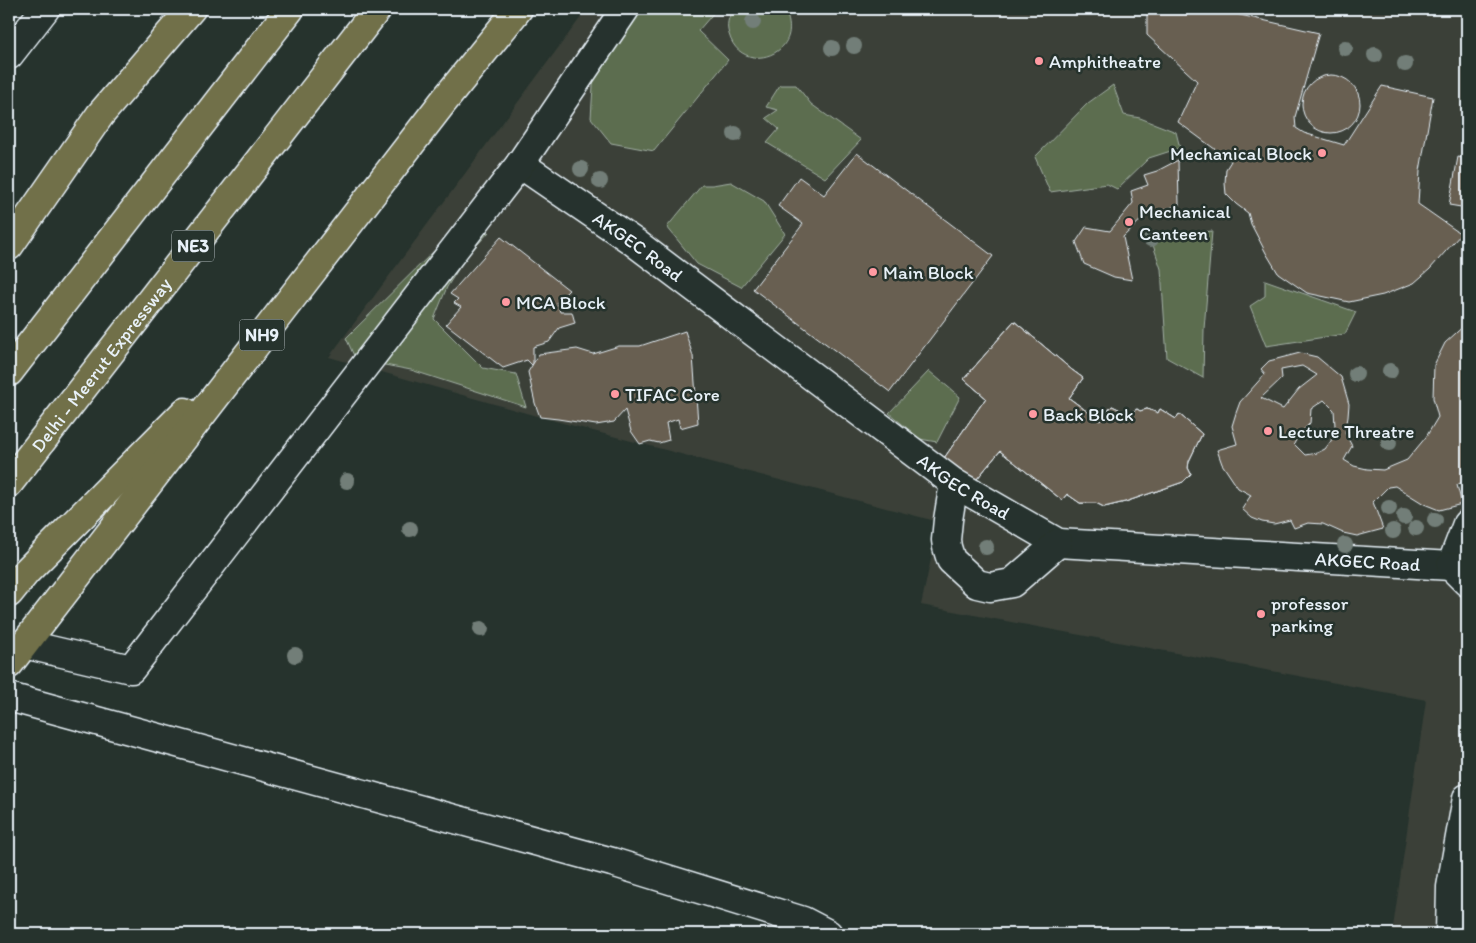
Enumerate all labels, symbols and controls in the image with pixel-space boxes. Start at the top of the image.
place label: Amphitheatre [1049,50,1161,73]
marker: Amphitheatre [1033,55,1045,67]
place label: Mechanical Block [1170,142,1312,165]
marker: Mechanical Block [1316,147,1328,159]
place label: Mechanical Canteen [1139,200,1231,245]
street label: AKGEC Road [589,206,688,287]
marker: Mechanical Canteen [1123,216,1135,228]
road number: NE3 [172,230,214,262]
place label: Main Block [883,261,974,284]
marker: Main Block [867,266,879,278]
street label: Delhi - Meerut Expressway [26,273,176,457]
place label: MCA Block [516,291,606,314]
marker: MCA Block [500,296,512,308]
road number: NH9 [240,320,284,350]
place label: TIFAC Core [625,383,720,406]
marker: TIFAC Core [609,388,621,400]
place label: Back Block [1043,403,1134,426]
marker: Back Block [1027,408,1039,420]
place label: Lecture Threatre [1278,420,1414,443]
marker: Lecture Threatre [1262,425,1274,437]
street label: AKGEC Road [913,449,1015,525]
street label: AKGEC Road [1314,547,1422,576]
place label: professor parking [1271,592,1349,637]
marker: professor parking [1255,608,1267,620]

